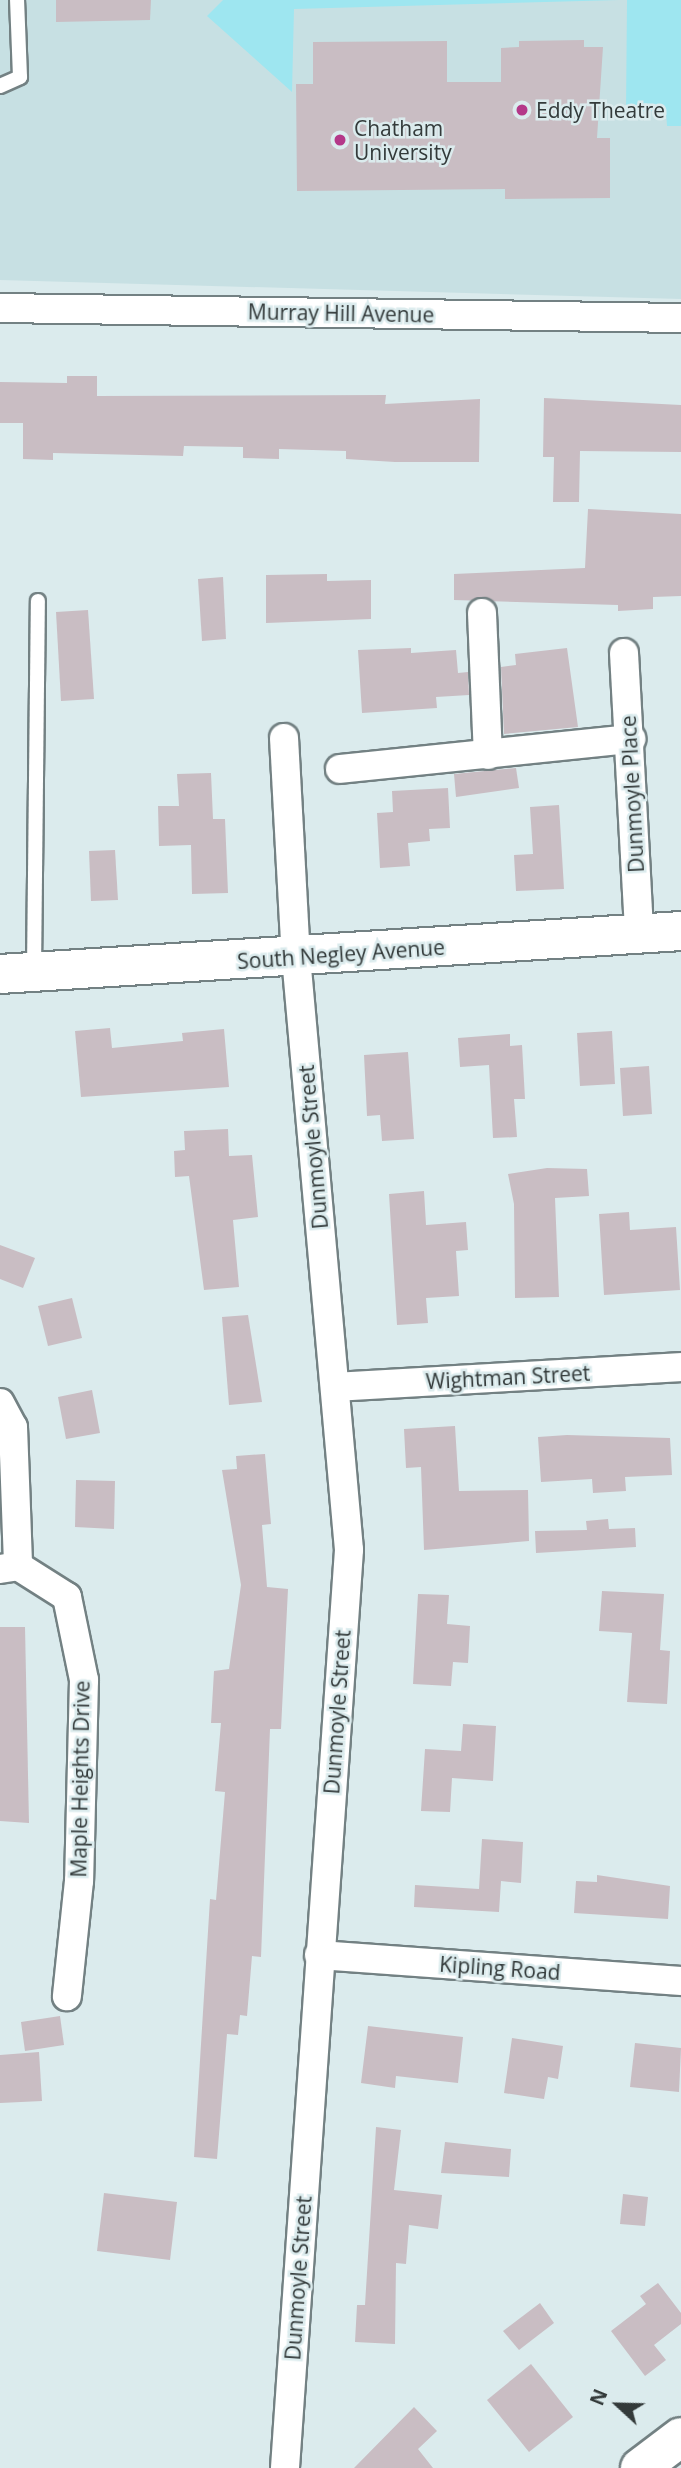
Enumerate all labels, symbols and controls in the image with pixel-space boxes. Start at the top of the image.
place label: Eddy Theatre [536,97,665,123]
marker: Eddy Theatre [514,102,530,118]
place label: Chatham University [354,115,452,165]
marker: Chatham University [332,132,348,148]
street label: Murray Hill Avenue [248,299,434,327]
street label: Dunmoyle Place [615,715,649,873]
street label: South Negley Avenue [236,934,446,974]
street label: Dunmoyle Street [293,1064,333,1230]
street label: Wightman Street [425,1360,591,1394]
street label: Dunmoyle Street [319,1629,355,1795]
street label: Maple Heights Drive [66,1680,94,1878]
street label: Kipling Road [439,1951,561,1985]
street label: Dunmoyle Street [280,2195,316,2361]
north arrow [583,2370,653,2440]
text: N [584,2385,613,2409]

